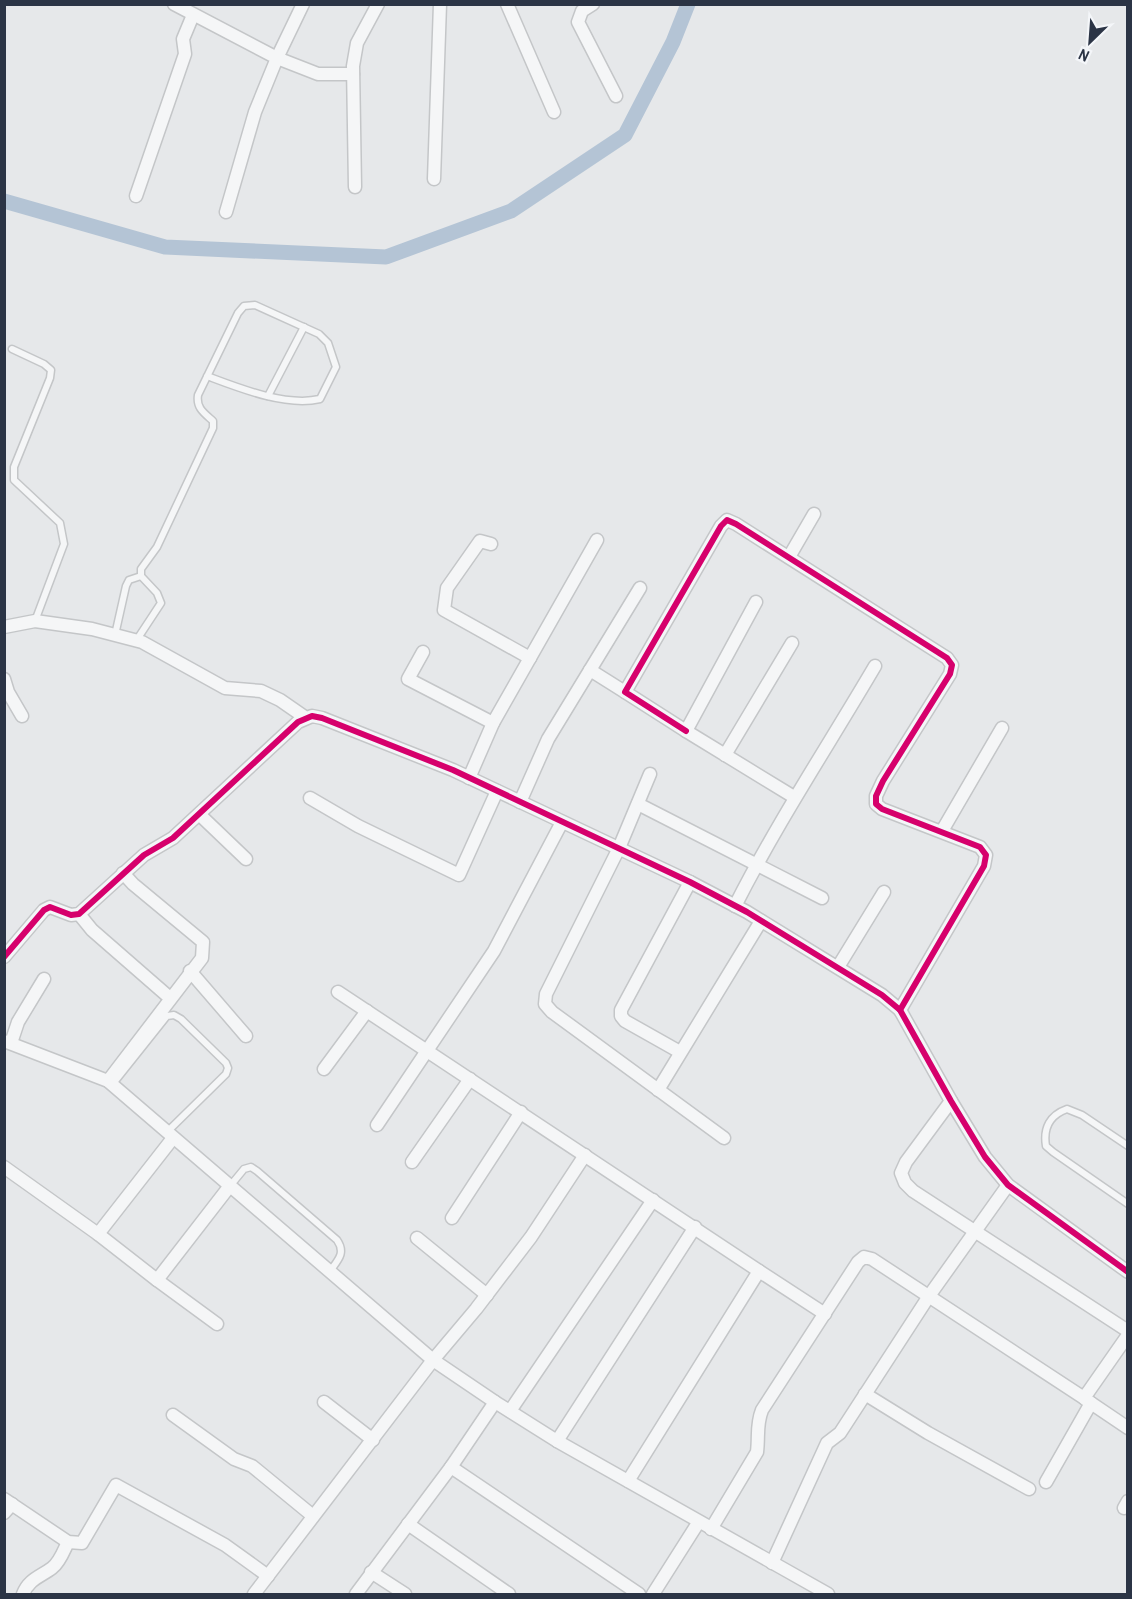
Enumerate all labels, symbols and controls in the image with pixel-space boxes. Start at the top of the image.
north arrow [1060,12,1120,72]
text: N [1075,44,1093,68]

